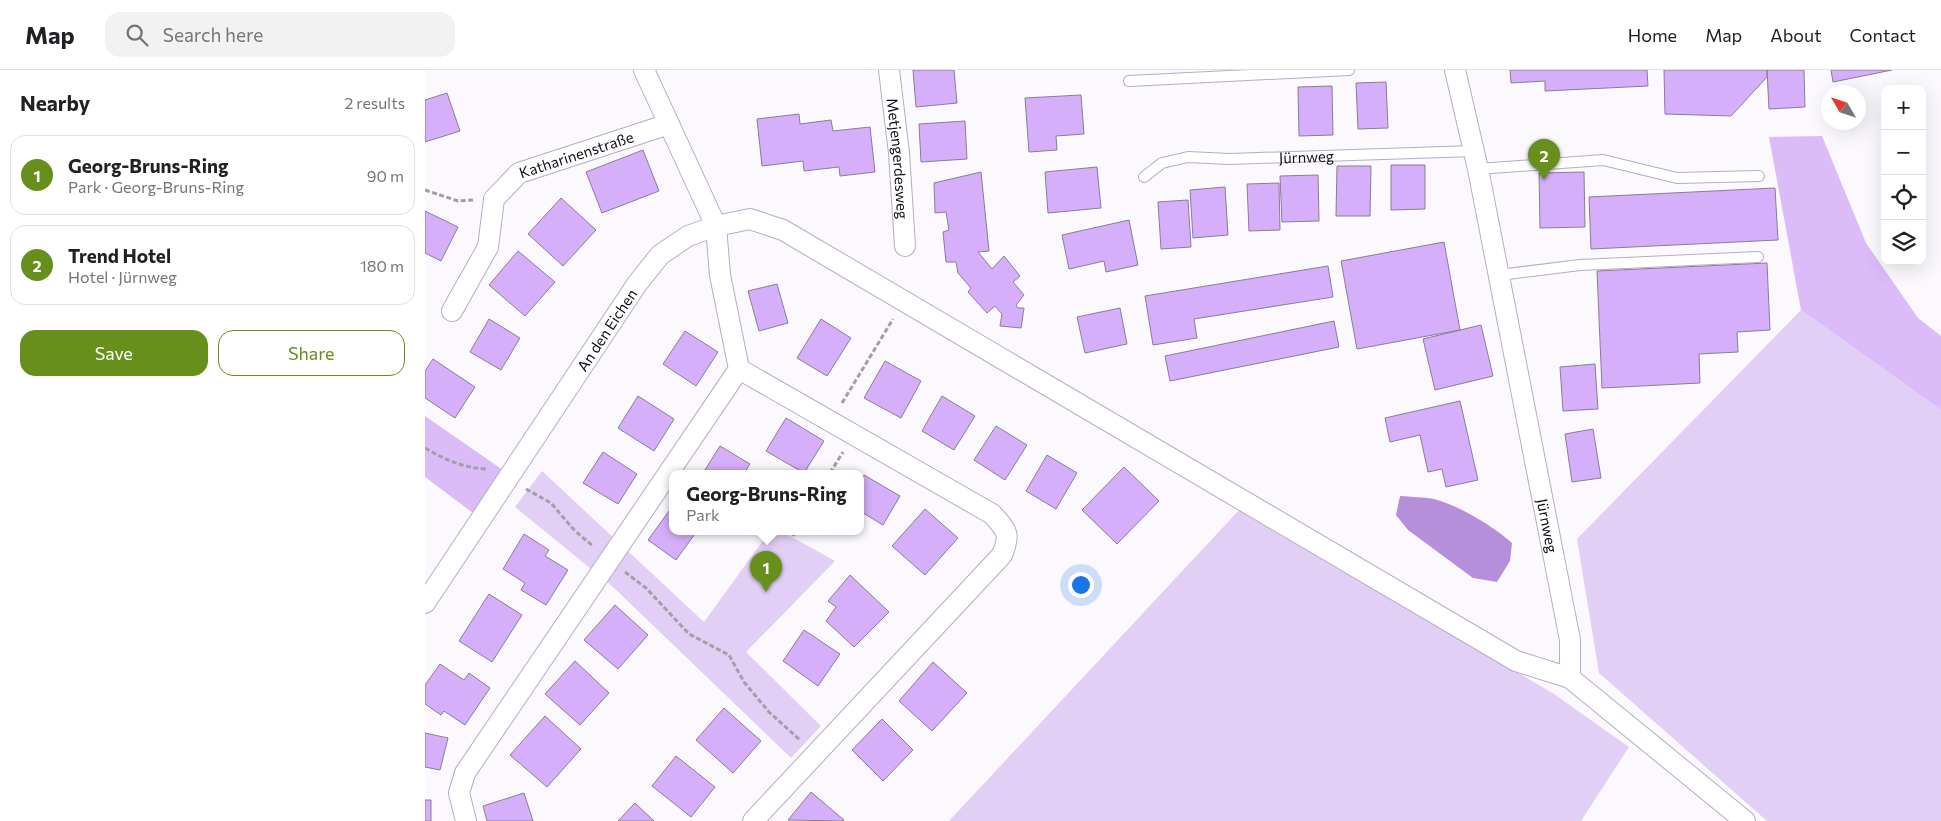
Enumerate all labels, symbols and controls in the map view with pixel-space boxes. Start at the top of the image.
search box [105,12,455,57]
text: Map [25,20,75,49]
icon: search [123,21,151,49]
text: Search here [163,23,263,46]
text: Home [1628,24,1677,46]
text: Map [1705,24,1742,46]
text: About [1770,24,1822,46]
text: Contact [1850,24,1916,46]
north arrow [1821,85,1866,130]
map controls [1881,85,1926,265]
button: + [1881,85,1926,130]
text: Nearby [20,90,90,115]
text: 2 results [344,93,405,112]
street label: Metjengerdesweg [883,97,912,220]
street label: Katharinenstraße [517,127,636,181]
button: − [1881,130,1926,175]
pin: 2 [1528,139,1560,180]
street label: Jürnweg [1279,147,1334,166]
text: Georg-Bruns-Ring [68,154,228,177]
text: 1 [33,166,41,185]
text: 90 m [367,166,404,185]
button: locate [1881,175,1926,220]
text: Park · Georg-Bruns-Ring [68,177,244,196]
button: layers [1881,220,1926,265]
text: Trend Hotel [68,244,171,267]
text: 2 [32,256,42,275]
text: 180 m [360,256,404,275]
text: Hotel · Jürnweg [68,267,177,286]
street label: An den Eichen [573,285,640,374]
button: Save [20,330,208,376]
button: Share [218,330,405,376]
popup [669,470,864,535]
text: Georg-Bruns-Ring [686,482,847,505]
street label: Jürnweg [1534,497,1562,554]
text: Park [686,505,720,524]
pin: 1 [750,551,782,592]
your location [1068,572,1094,598]

